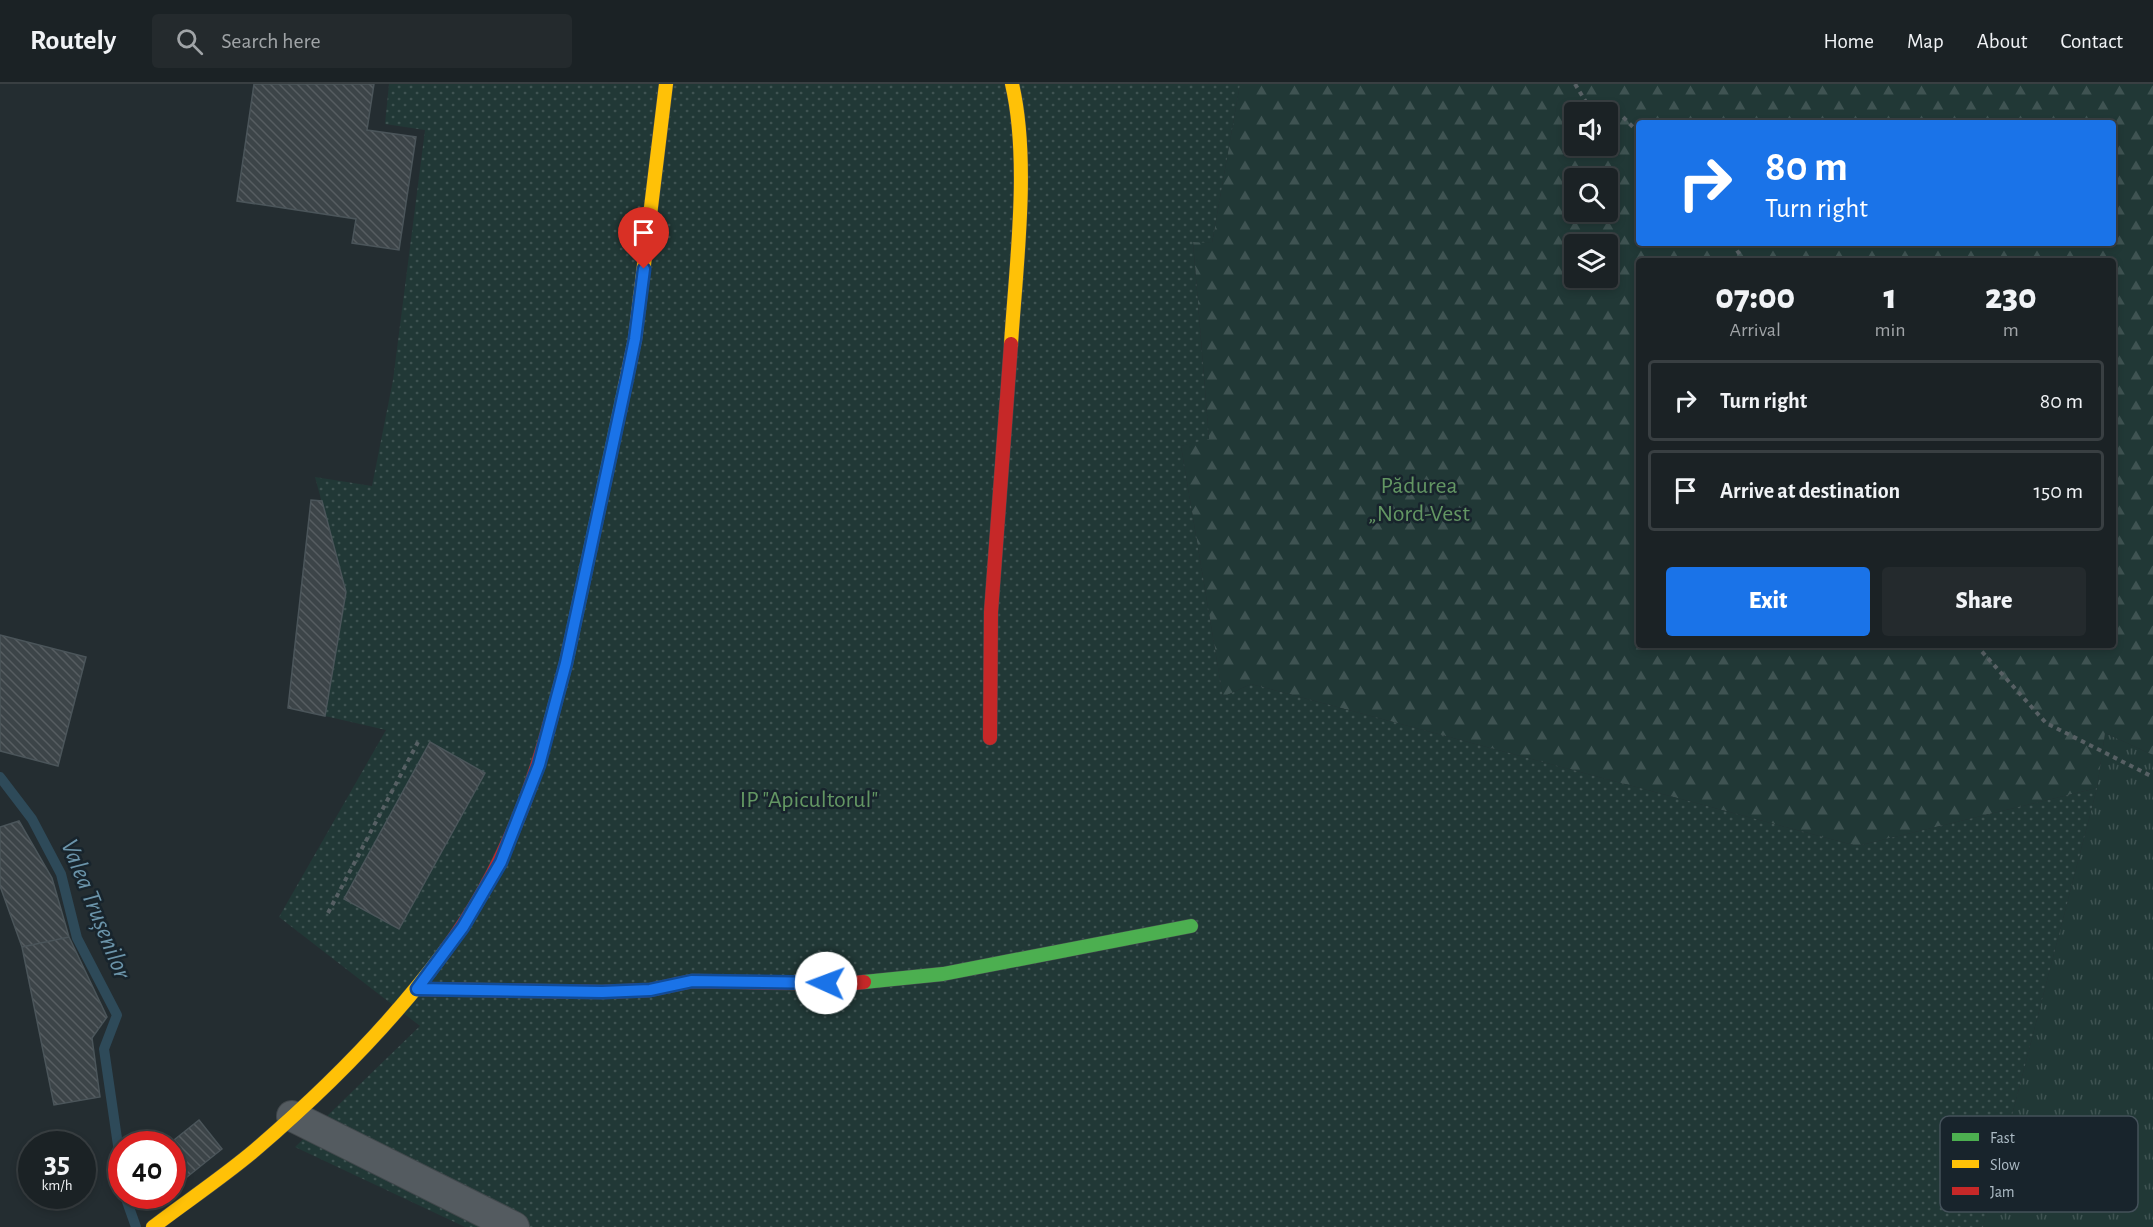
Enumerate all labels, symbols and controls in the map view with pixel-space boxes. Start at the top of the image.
search box [152,14,572,68]
icon: search [173,25,206,58]
text: Routely [30,27,116,55]
text: Search here [221,30,321,52]
text: Home [1823,31,1874,52]
text: Map [1907,31,1944,52]
text: About [1977,31,2027,52]
text: Contact [2060,31,2123,52]
map controls [1564,102,1618,288]
button: sound [1564,102,1618,156]
icon: right [1666,144,1744,222]
text: 80 m [1765,146,1848,188]
button: search [1564,168,1618,222]
text: Turn right [1765,195,1868,222]
pin [618,207,669,269]
icon: arrive [627,216,660,249]
button: layers [1564,234,1618,288]
text: 07:00 [1715,279,1795,315]
text: 1 [1883,279,1897,315]
text: 230 [1985,279,2037,315]
text: Arrival [1730,320,1781,340]
text: min [1875,320,1906,340]
text: m [2003,320,2019,340]
icon: right [1669,384,1702,417]
text: Turn right [1720,390,1807,412]
text: 80 m [2040,390,2083,412]
park label: Pădurea „Nord-Vest [1368,474,1470,526]
icon: arrive [1669,474,1702,507]
text: Arrive at destination [1720,480,1900,502]
text: 150 m [2033,480,2083,502]
button: Exit [1666,567,1870,636]
button: Share [1882,567,2086,636]
park label: IP "Apicultorul" [740,788,878,812]
water label: Valea Trușenilor [54,836,136,985]
position arrow [794,951,858,1015]
legend [1940,1116,2138,1212]
text: Fast [1990,1130,2015,1146]
speed limit sign: 40 [108,1131,186,1209]
text: 35 [44,1148,70,1178]
text: Slow [1990,1157,2020,1173]
text: km/h [42,1178,72,1193]
text: Jam [1990,1184,2015,1200]

